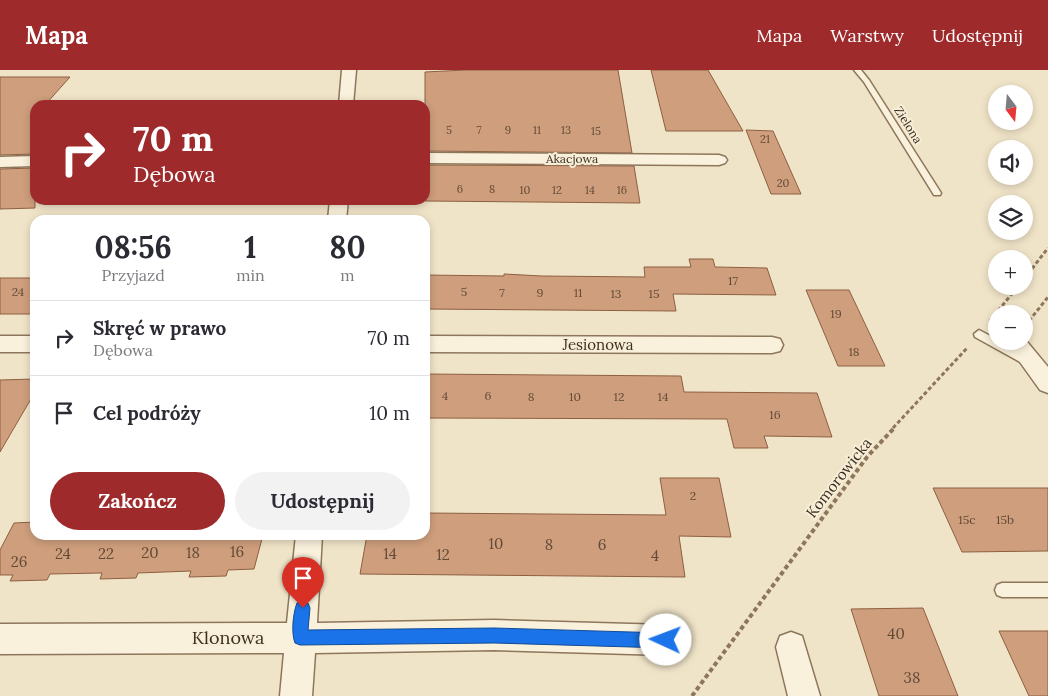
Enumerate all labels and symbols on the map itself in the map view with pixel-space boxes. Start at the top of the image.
north arrow [988,85,1032,130]
street label: Zielona [891,103,926,146]
house number: 5 [446,123,452,137]
house number: 7 [476,123,482,137]
house number: 9 [505,123,511,137]
house number: 11 [533,123,541,137]
house number: 13 [561,123,571,137]
house number: 15 [591,124,601,138]
house number: 21 [760,132,770,146]
street label: Akacjowa [545,151,598,166]
house number: 20 [777,176,790,190]
house number: 6 [457,182,463,196]
house number: 8 [489,182,495,196]
house number: 10 [520,183,531,197]
house number: 12 [552,183,562,197]
house number: 14 [585,183,595,197]
house number: 16 [617,183,627,197]
house number: 17 [728,273,738,288]
house number: 24 [12,284,25,299]
house number: 5 [461,284,467,299]
house number: 7 [499,285,505,300]
house number: 9 [537,285,544,300]
house number: 11 [574,285,582,300]
house number: 13 [610,286,622,301]
house number: 15 [649,286,659,301]
house number: 19 [830,306,842,321]
street label: Jesionowa [562,335,634,354]
house number: 18 [848,344,860,359]
house number: 4 [442,388,449,403]
house number: 6 [485,388,492,403]
house number: 8 [528,389,535,404]
house number: 10 [569,389,581,404]
house number: 12 [614,389,624,404]
house number: 14 [658,389,669,404]
house number: 16 [769,407,781,422]
street label: Komorowicka [802,434,876,521]
house number: 2 [690,488,696,503]
house number: 15c [958,512,976,527]
house number: 15b [996,512,1014,527]
house number: 10 [489,534,503,553]
house number: 8 [545,535,553,554]
house number: 6 [598,535,606,554]
house number: 16 [230,542,244,561]
house number: 20 [141,543,159,562]
house number: 18 [186,543,200,562]
house number: 24 [55,544,71,563]
house number: 22 [98,544,114,563]
house number: 14 [383,544,397,563]
house number: 12 [436,545,450,564]
house number: 4 [651,546,659,565]
house number: 26 [11,552,27,571]
pin [282,557,324,608]
position arrow [639,613,691,665]
house number: 40 [887,624,905,643]
street label: Klonowa [192,626,264,649]
house number: 38 [904,668,920,687]

